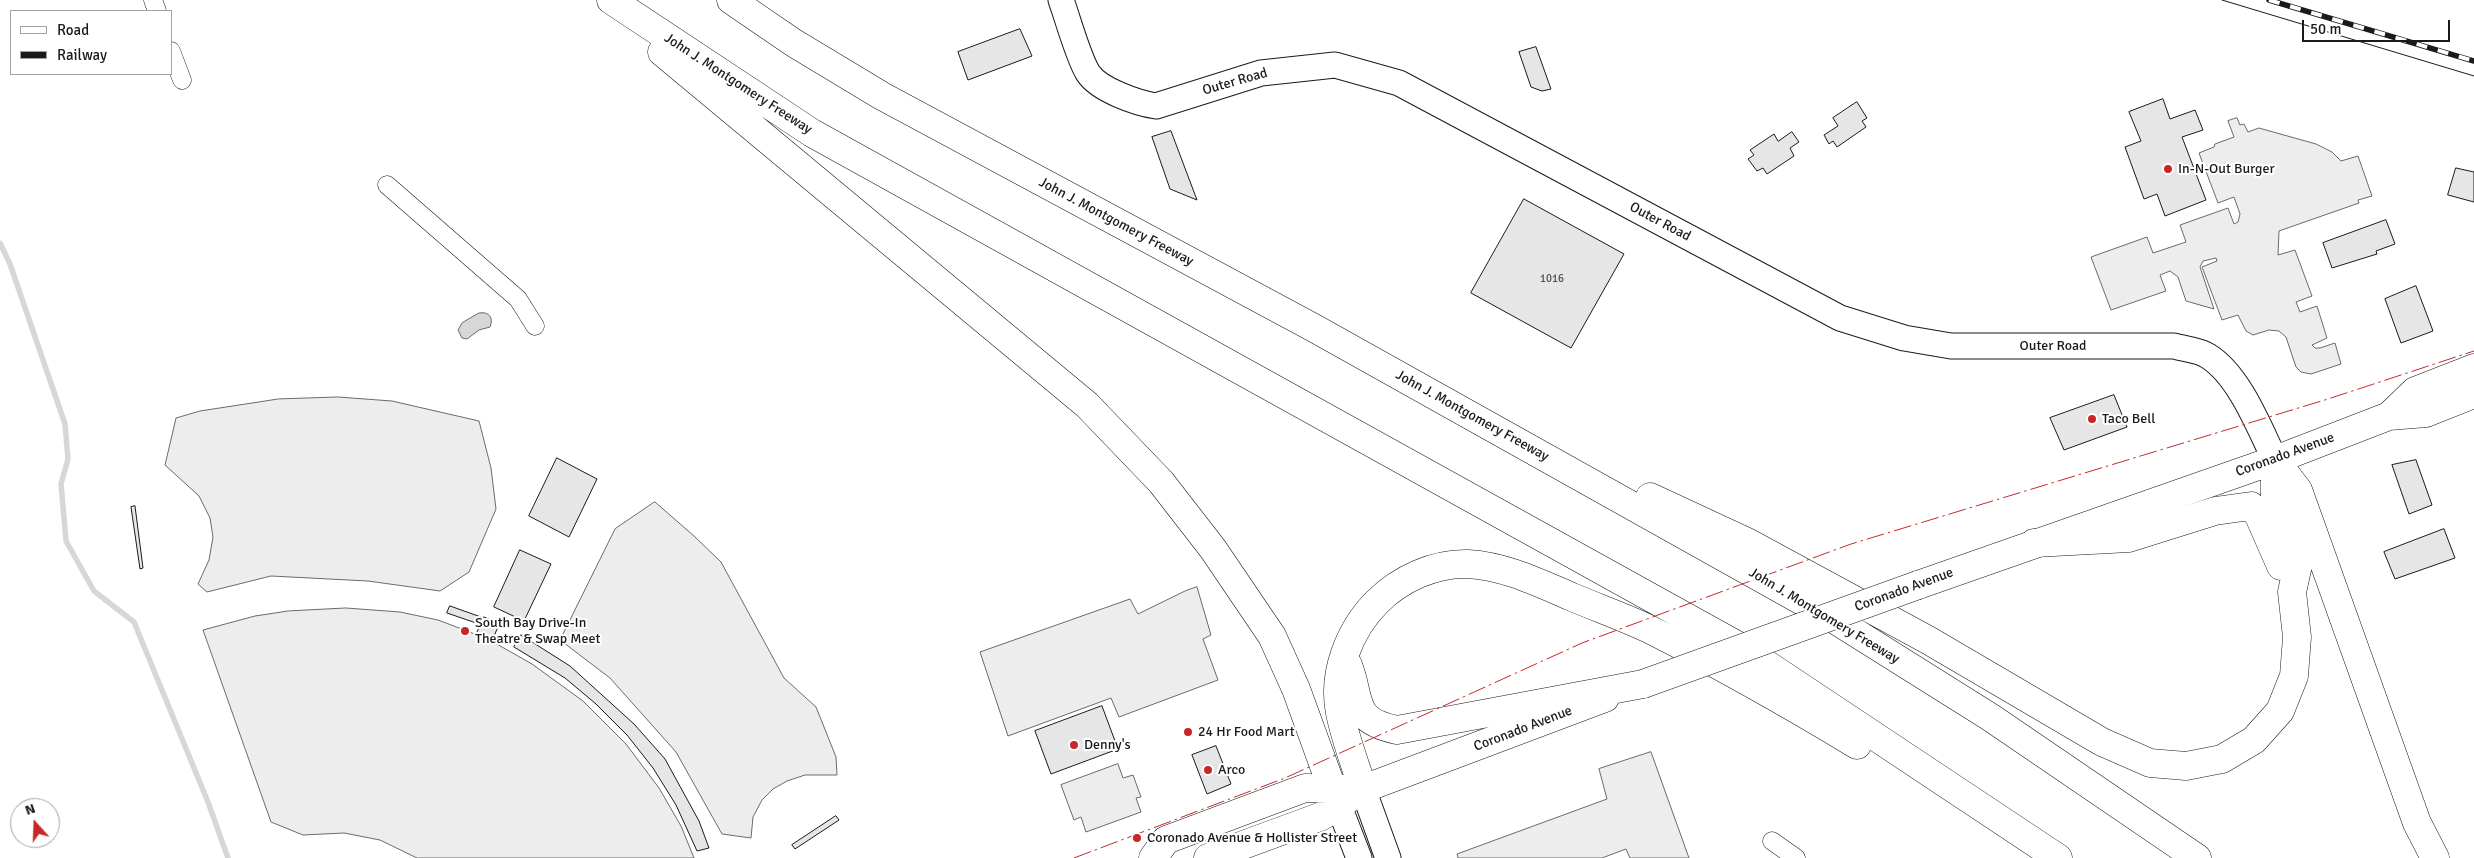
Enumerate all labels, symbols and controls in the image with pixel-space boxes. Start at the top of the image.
legend [10,10,172,75]
scale bar [2304,10,2452,42]
text: 50 m [2310,20,2341,38]
text: Road [57,21,89,39]
street label: John J. Montgomery Freeway [661,30,815,138]
text: Railway [57,46,107,64]
street label: Outer Road [1201,65,1269,99]
place label: In-N-Out Burger [2178,161,2275,177]
marker: In-N-Out Burger [2162,163,2174,175]
street label: John J. Montgomery Freeway [1036,174,1196,270]
street label: Outer Road [1627,199,1693,245]
house number: 1016 [1540,272,1564,286]
street label: Outer Road [2020,338,2086,354]
street label: John J. Montgomery Freeway [1392,367,1552,465]
place label: Taco Bell [2102,411,2155,427]
marker: Taco Bell [2086,413,2098,425]
street label: Coronado Avenue [2233,429,2337,481]
street label: John J. Montgomery Freeway [1746,564,1902,668]
street label: Coronado Avenue [1852,564,1956,616]
place label: South Bay Drive-In Theatre & Swap Meet [475,615,600,648]
marker: South Bay Drive-In Theatre & Swap Meet [459,625,471,637]
street label: Coronado Avenue [1471,703,1575,755]
place label: 24 Hr Food Mart [1198,724,1295,740]
marker: 24 Hr Food Mart [1182,726,1194,738]
place label: Denny's [1084,737,1131,753]
marker: Denny's [1068,739,1080,751]
place label: Arco [1218,762,1245,778]
marker: Arco [1202,764,1214,776]
north arrow [10,798,60,848]
text: N [23,800,38,819]
place label: Coronado Avenue & Hollister Street [1147,830,1357,846]
marker: Coronado Avenue & Hollister Street [1131,832,1143,844]

